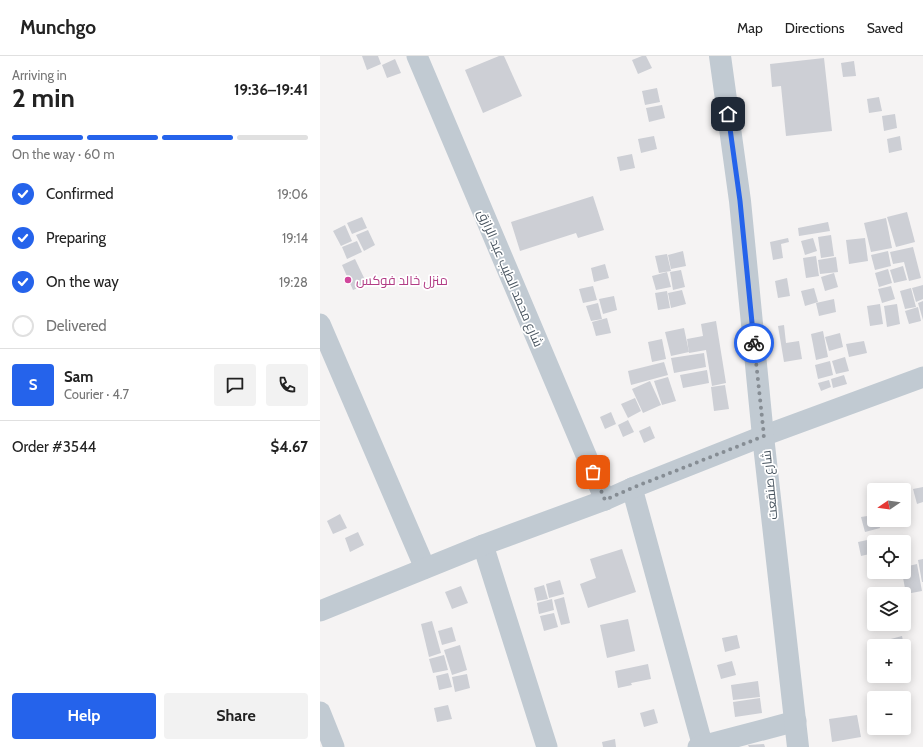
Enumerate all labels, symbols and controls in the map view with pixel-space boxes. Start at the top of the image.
text: Munchgo [20,16,96,39]
text: Map [737,19,763,37]
text: Directions [785,19,845,37]
text: Saved [867,19,903,37]
text: Arriving in [12,67,67,83]
text: 19:36–19:41 [234,81,308,99]
text: 2 min [12,82,75,114]
pin [711,97,745,131]
icon: home [717,103,739,125]
text: On the way · 60 m [12,146,115,162]
icon: check [12,183,34,205]
text: Confirmed [46,185,114,203]
text: 19:06 [277,186,308,202]
street label: شارع محمد الطيب عبد الرازق [474,207,547,349]
icon: check [12,227,34,249]
text: Preparing [46,229,106,247]
text: 19:14 [282,230,308,246]
icon: check [12,271,34,293]
place label: منزل خالد فوكس [356,272,448,289]
text: On the way [46,273,119,291]
text: 19:28 [279,274,308,290]
marker: منزل خالد فوكس [343,275,353,285]
text: Delivered [46,317,107,335]
courier [734,323,774,363]
icon: bike [743,332,765,354]
button: chat [214,364,256,406]
button: phone [266,364,308,406]
text: Sam [64,368,93,386]
text: S [29,376,37,394]
text: Courier · 4.7 [64,386,129,402]
text: Order #3544 [12,438,96,456]
text: $4.67 [271,438,308,456]
street label: شارع صنقعت [757,449,782,521]
pin [576,455,610,489]
icon: bag [582,461,604,483]
north arrow [867,483,911,527]
map controls [867,483,911,735]
button: locate [867,535,911,579]
button: layers [867,587,911,631]
button: + [867,639,911,683]
button: − [867,691,911,735]
button: Help [12,693,156,739]
button: Share [164,693,308,739]

